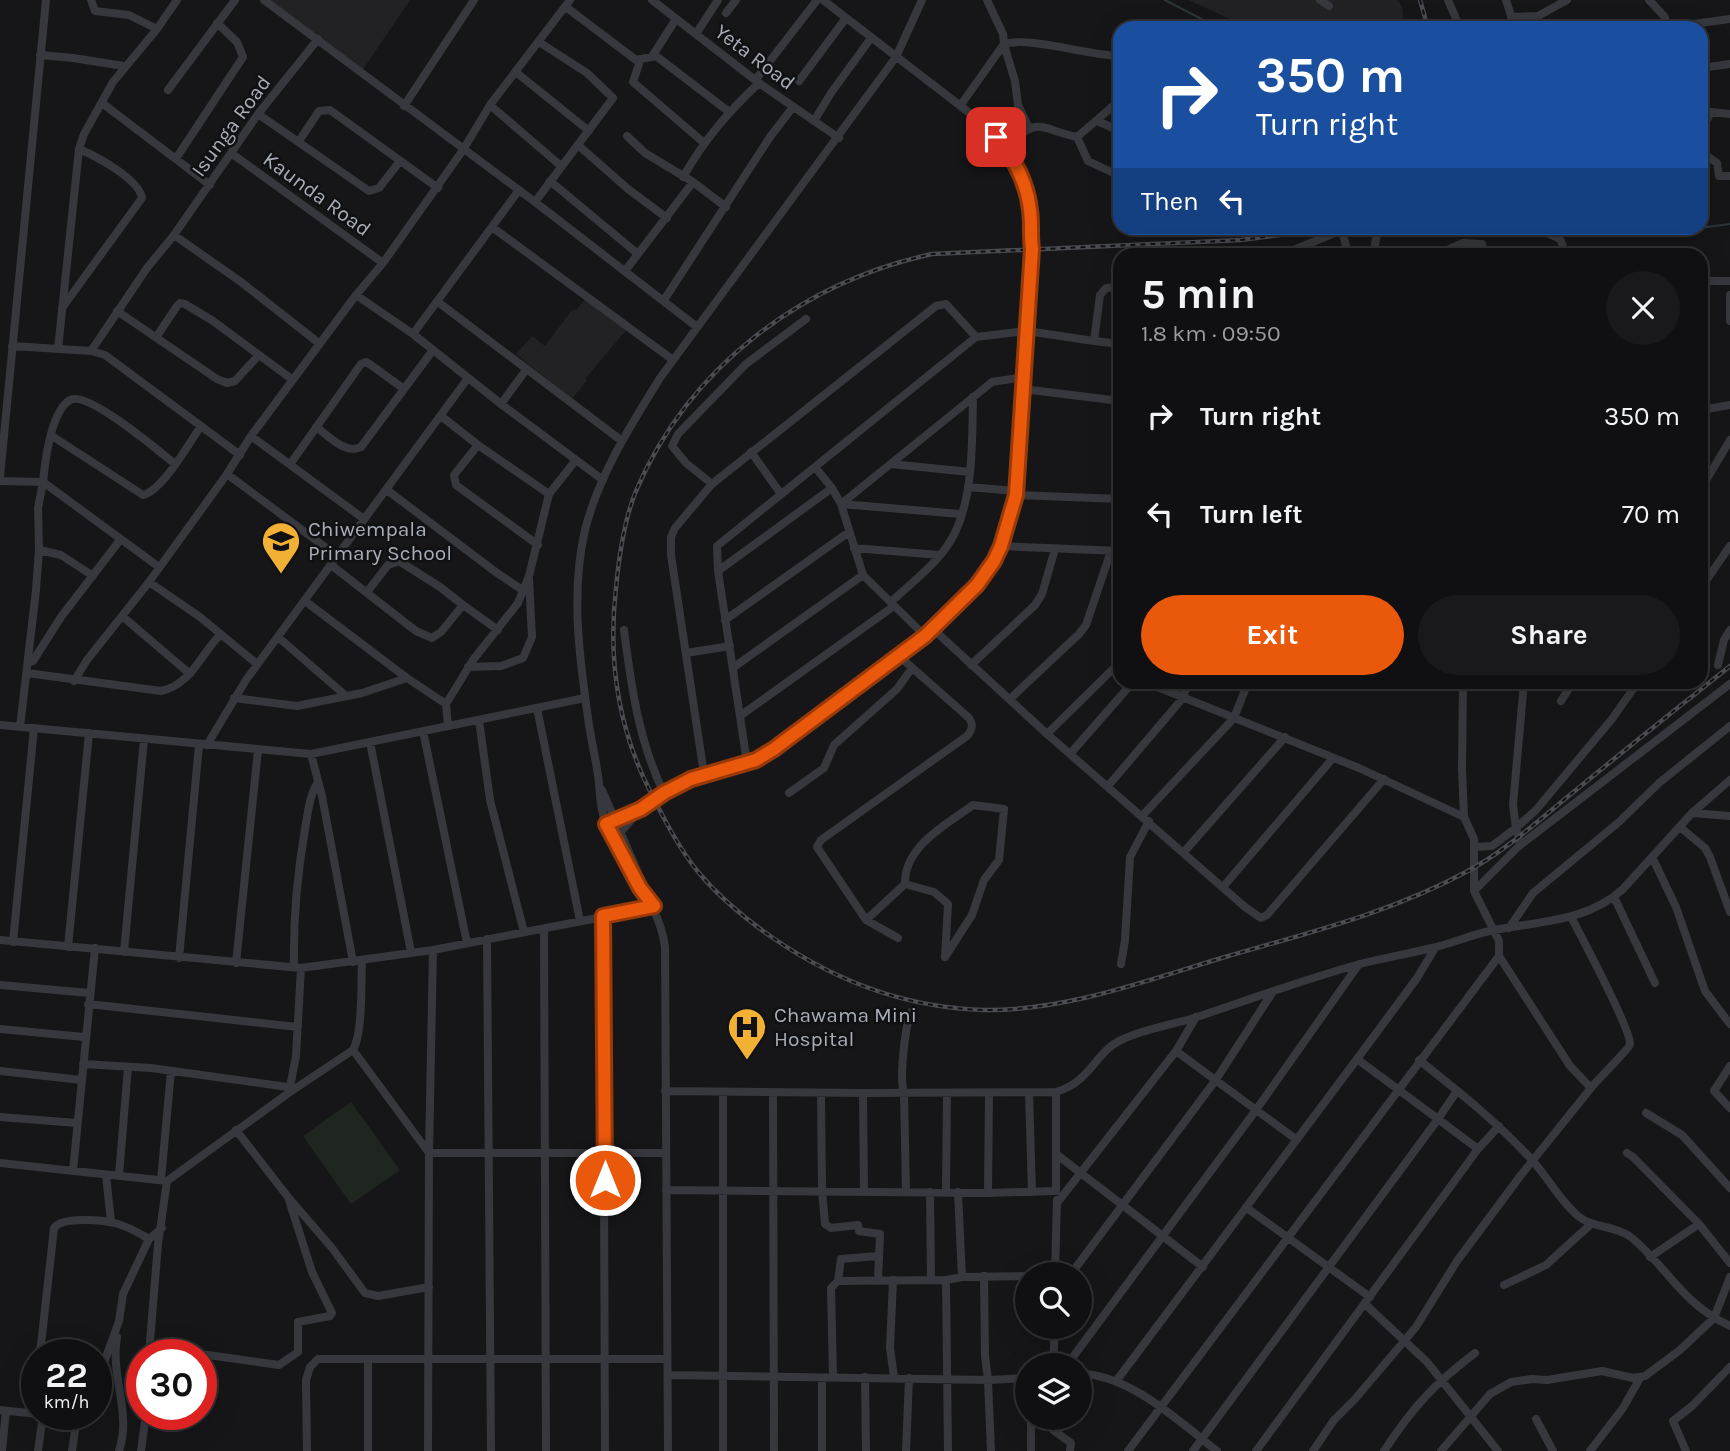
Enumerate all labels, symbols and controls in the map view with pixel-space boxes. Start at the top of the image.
street label: Yeta Road [710,19,800,95]
text: 350 m [1256,47,1405,104]
icon: right [1141,49,1232,140]
street label: Isunga Road [186,71,276,181]
text: Turn right [1256,106,1398,143]
pin [966,107,1026,167]
icon: arrive [977,118,1015,156]
street label: Kaunda Road [259,147,375,241]
icon: left [1213,182,1251,220]
text: Then [1141,186,1199,217]
text: 5 min [1141,269,1256,319]
button: close [1606,271,1680,345]
text: 1.8 km · 09:50 [1141,320,1281,347]
icon: right [1141,397,1179,435]
text: Turn right [1200,401,1321,432]
text: 350 m [1604,401,1680,432]
icon: left [1141,495,1179,533]
text: Turn left [1200,499,1302,530]
text: 70 m [1622,499,1680,530]
place label: Chiwempala Primary School [308,517,452,565]
school or university icon: Chiwempala Primary School [260,520,302,575]
button: Exit [1141,595,1404,675]
button: Share [1418,595,1680,675]
place label: Chawama Mini Hospital [774,1003,917,1051]
hospital icon: Chawama Mini Hospital [726,1006,768,1061]
position arrow [568,1143,642,1217]
map controls [1015,1262,1092,1430]
button: search [1015,1262,1092,1339]
speed limit sign: 30 [126,1339,217,1430]
button: layers [1015,1353,1092,1430]
text: 22 [45,1355,88,1396]
text: km/h [44,1391,89,1413]

